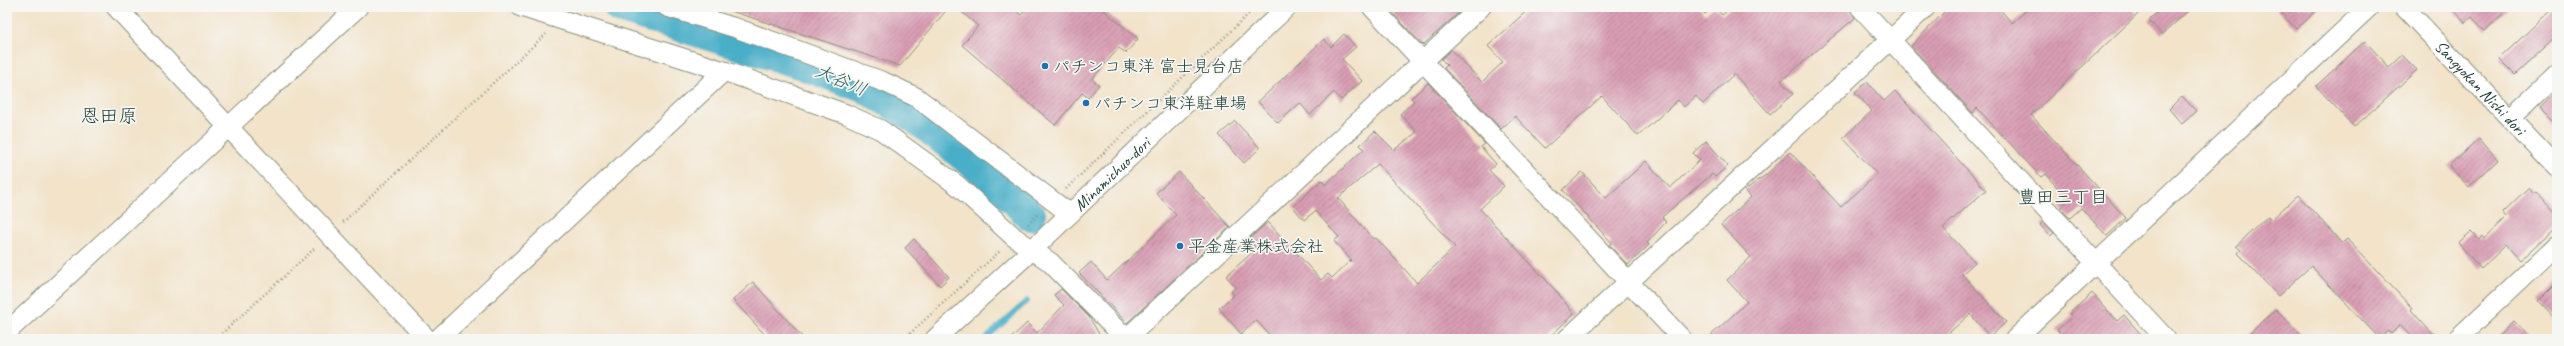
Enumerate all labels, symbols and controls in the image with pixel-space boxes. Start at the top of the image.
street label: Sangyokan Nishi dori [2430,36,2531,141]
place label: パチンコ東洋 富士見台店 [1053,56,1244,77]
water label: 大谷川 [812,59,870,101]
marker: パチンコ東洋 富士見台店 [1040,61,1050,71]
place label: パチンコ東洋駐車場 [1094,93,1247,114]
marker: パチンコ東洋駐車場 [1081,98,1091,108]
district label: 恩田原 [80,104,138,128]
street label: Minamichuo-dori [1070,132,1156,216]
district label: 豊田三丁目 [2018,186,2108,208]
place label: 平金産業株式会社 [1188,236,1324,257]
marker: 平金産業株式会社 [1175,241,1185,251]

